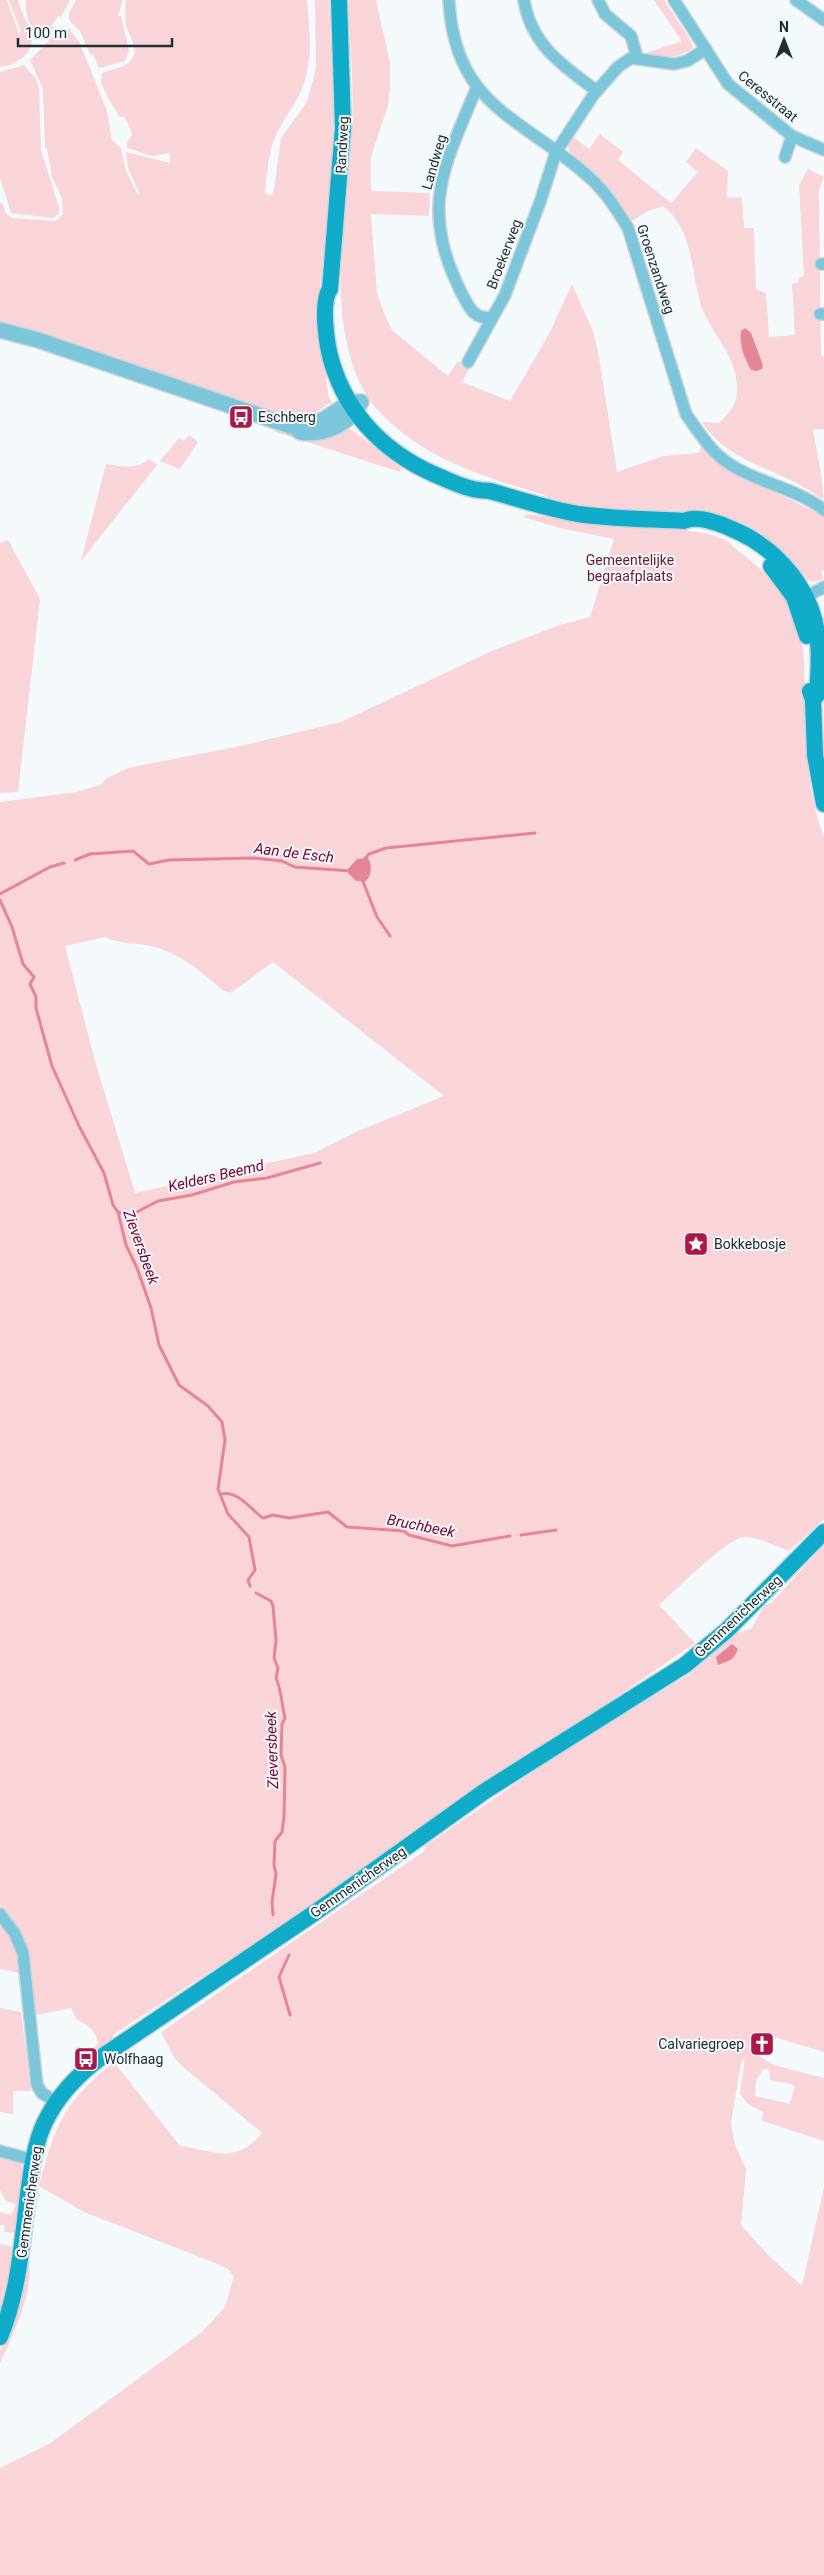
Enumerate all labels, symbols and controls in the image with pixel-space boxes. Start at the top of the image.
scale bar [18,15,171,47]
north arrow [759,15,809,65]
text: N [779,19,789,35]
text: 100 m [25,24,67,42]
street label: Ceresstraat [735,67,801,125]
street label: Randweg [333,116,351,174]
street label: Landweg [419,133,449,191]
street label: Broekerweg [483,217,525,291]
street label: Groenzandweg [634,222,678,316]
bus stop icon: Eschberg [228,404,254,430]
place label: Eschberg [258,409,316,425]
park label: Gemeentelijke begraafplaats [586,552,674,584]
water label: Aan de Esch [252,839,335,867]
water label: Kelders Beemd [166,1156,266,1196]
water label: Zieversbeek [119,1206,163,1287]
place icon: Bokkebosje [683,1231,709,1257]
place label: Bokkebosje [714,1236,786,1252]
water label: Bruchbeek [386,1511,457,1542]
street label: Gemmenicherweg [691,1572,785,1660]
water label: Zieversbeek [262,1710,282,1790]
street label: Gemmenicherweg [307,1843,409,1921]
church icon: Calvariegroep [749,2031,775,2057]
place label: Calvariegroep [658,2036,744,2052]
bus stop icon: Wolfhaag [73,2046,99,2072]
place label: Wolfhaag [104,2051,163,2067]
street label: Gemmenicherweg [13,2145,45,2259]

